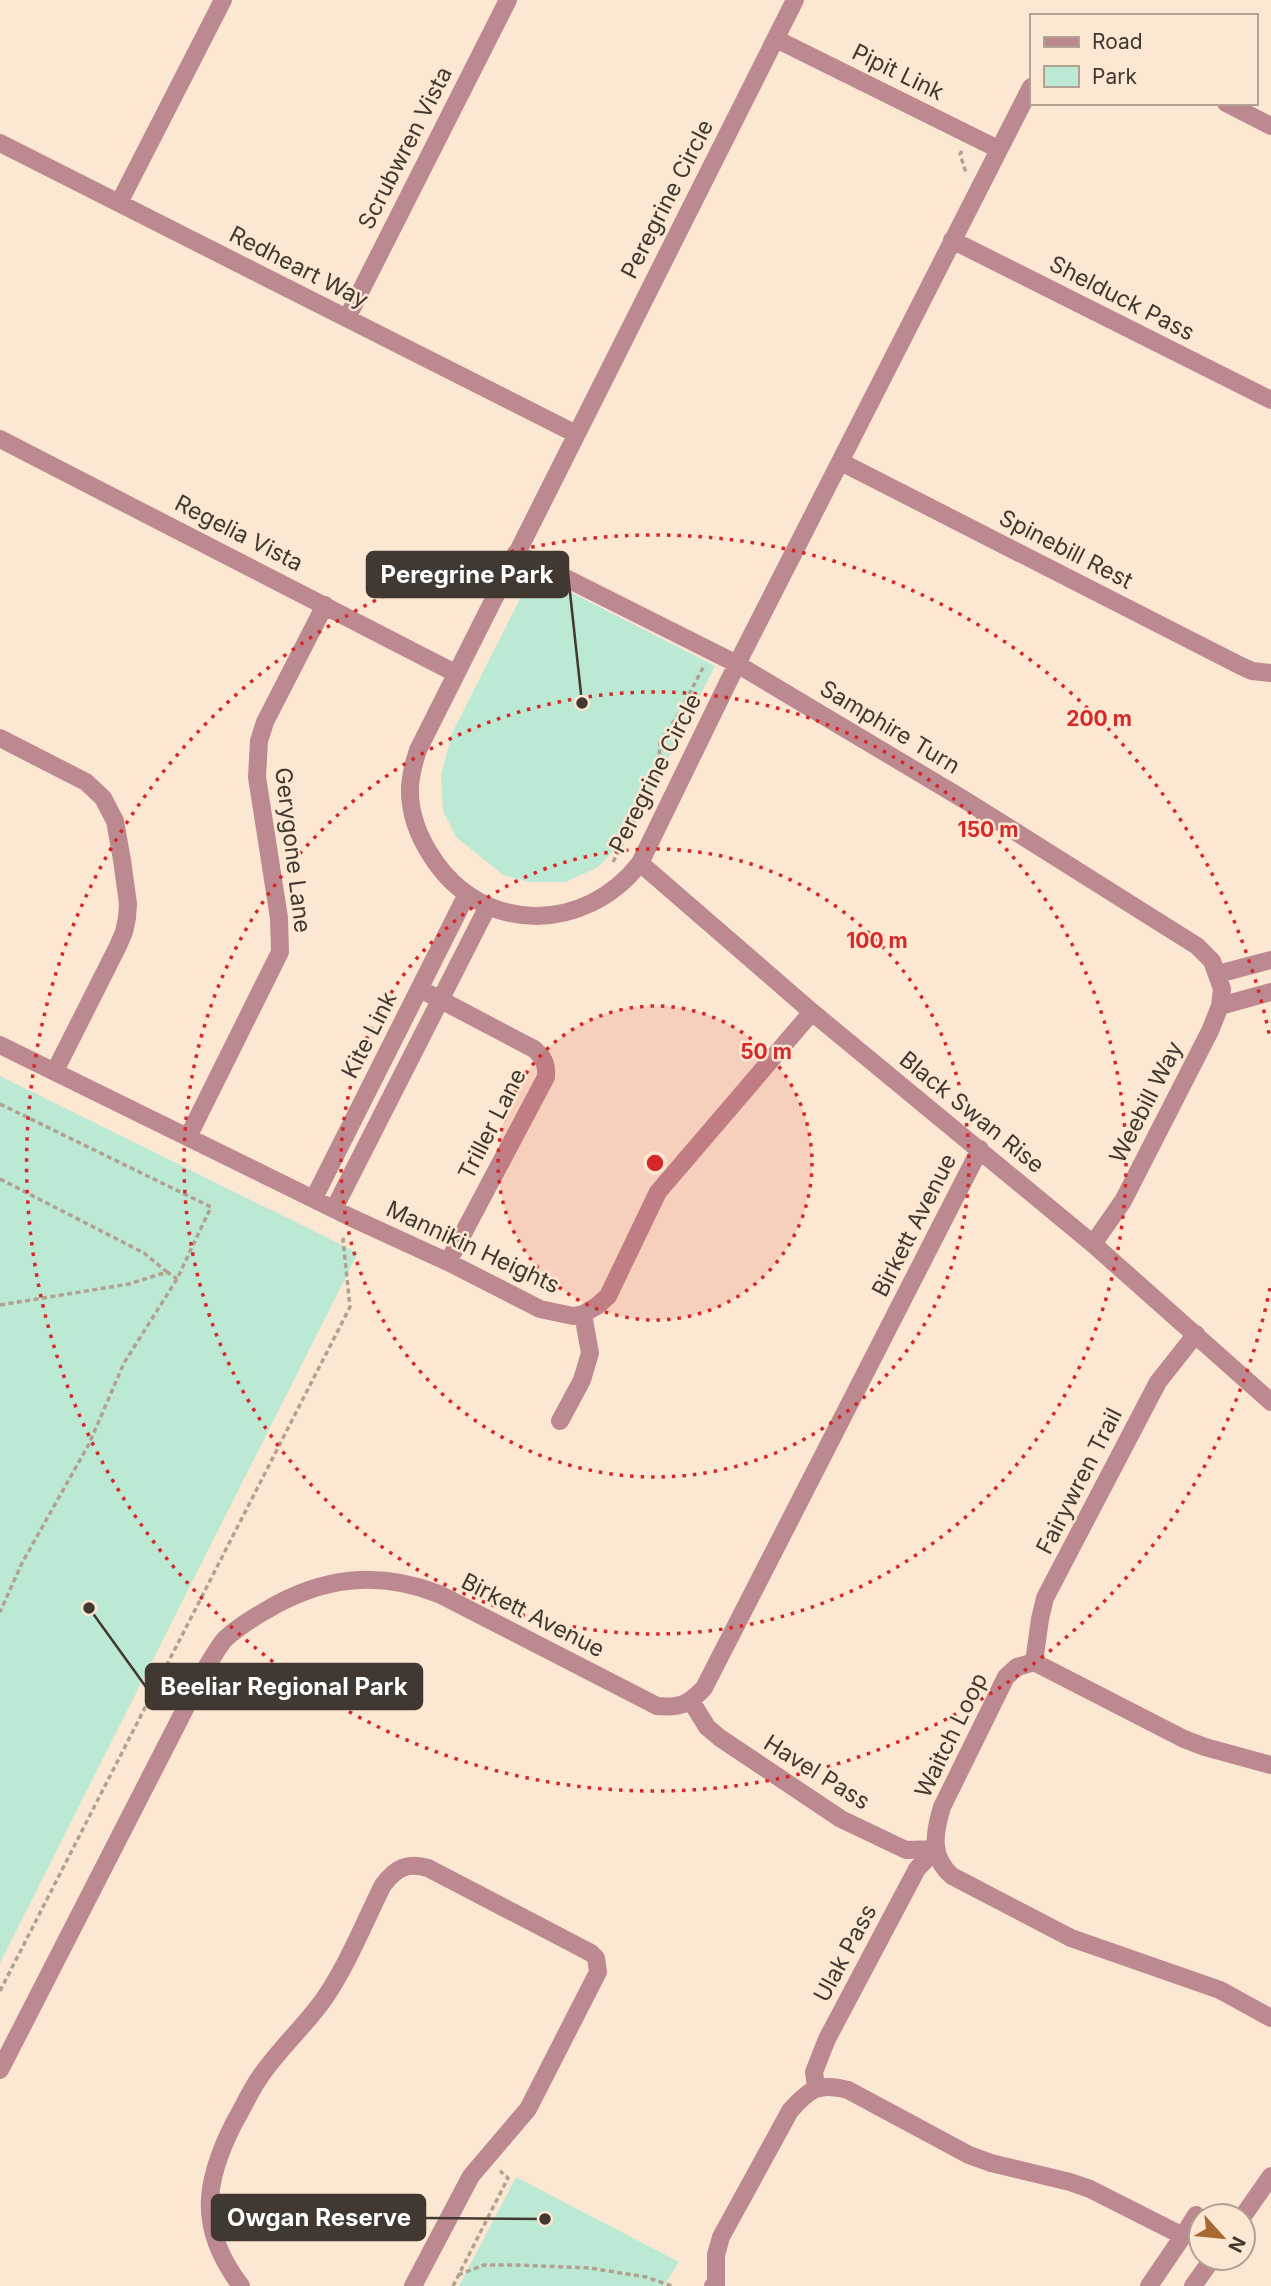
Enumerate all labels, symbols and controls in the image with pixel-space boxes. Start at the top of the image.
legend [1030,14,1257,105]
text: Road [1092,29,1143,54]
street label: Pipit Link [848,38,949,106]
street label: Scrubwren Vista [352,62,458,234]
text: Park [1092,64,1137,89]
street label: Peregrine Circle [615,115,719,283]
street label: Redheart Way [225,220,373,314]
street label: Shelduck Pass [1045,249,1199,347]
street label: Regelia Vista [170,489,308,577]
street label: Spinebill Rest [995,503,1138,595]
callout: Peregrine Park [367,552,568,597]
text: Peregrine Park [381,560,554,589]
street label: Samphire Turn [815,674,965,780]
street label: Peregrine Circle [603,689,707,857]
text: 200 m [1066,706,1132,731]
street label: Gerygone Lane [269,766,317,934]
text: 150 m [958,817,1018,842]
text: 100 m [846,928,908,953]
street label: Kite Link [335,987,403,1083]
street label: Weebill Way [1103,1037,1189,1167]
text: 50 m [740,1039,792,1064]
street label: Black Swan Rise [894,1045,1050,1179]
street label: Triller Lane [452,1064,532,1184]
street label: Birkett Avenue [866,1149,962,1301]
centre of rings [643,1151,667,1175]
street label: Mannikin Heights [382,1195,564,1299]
street label: Fairywren Trail [1030,1403,1128,1559]
street label: Birkett Avenue [457,1567,609,1663]
callout: Beeliar Regional Park [146,1664,422,1709]
street label: Waitch Loop [909,1668,993,1802]
text: Beeliar Regional Park [160,1672,408,1701]
street label: Havel Pass [759,1728,875,1816]
street label: Ulak Pass [808,1899,882,2007]
callout: Owgan Reserve [212,2195,425,2240]
north arrow [1187,2202,1257,2272]
text: Owgan Reserve [227,2203,411,2232]
text: N [1223,2233,1250,2256]

